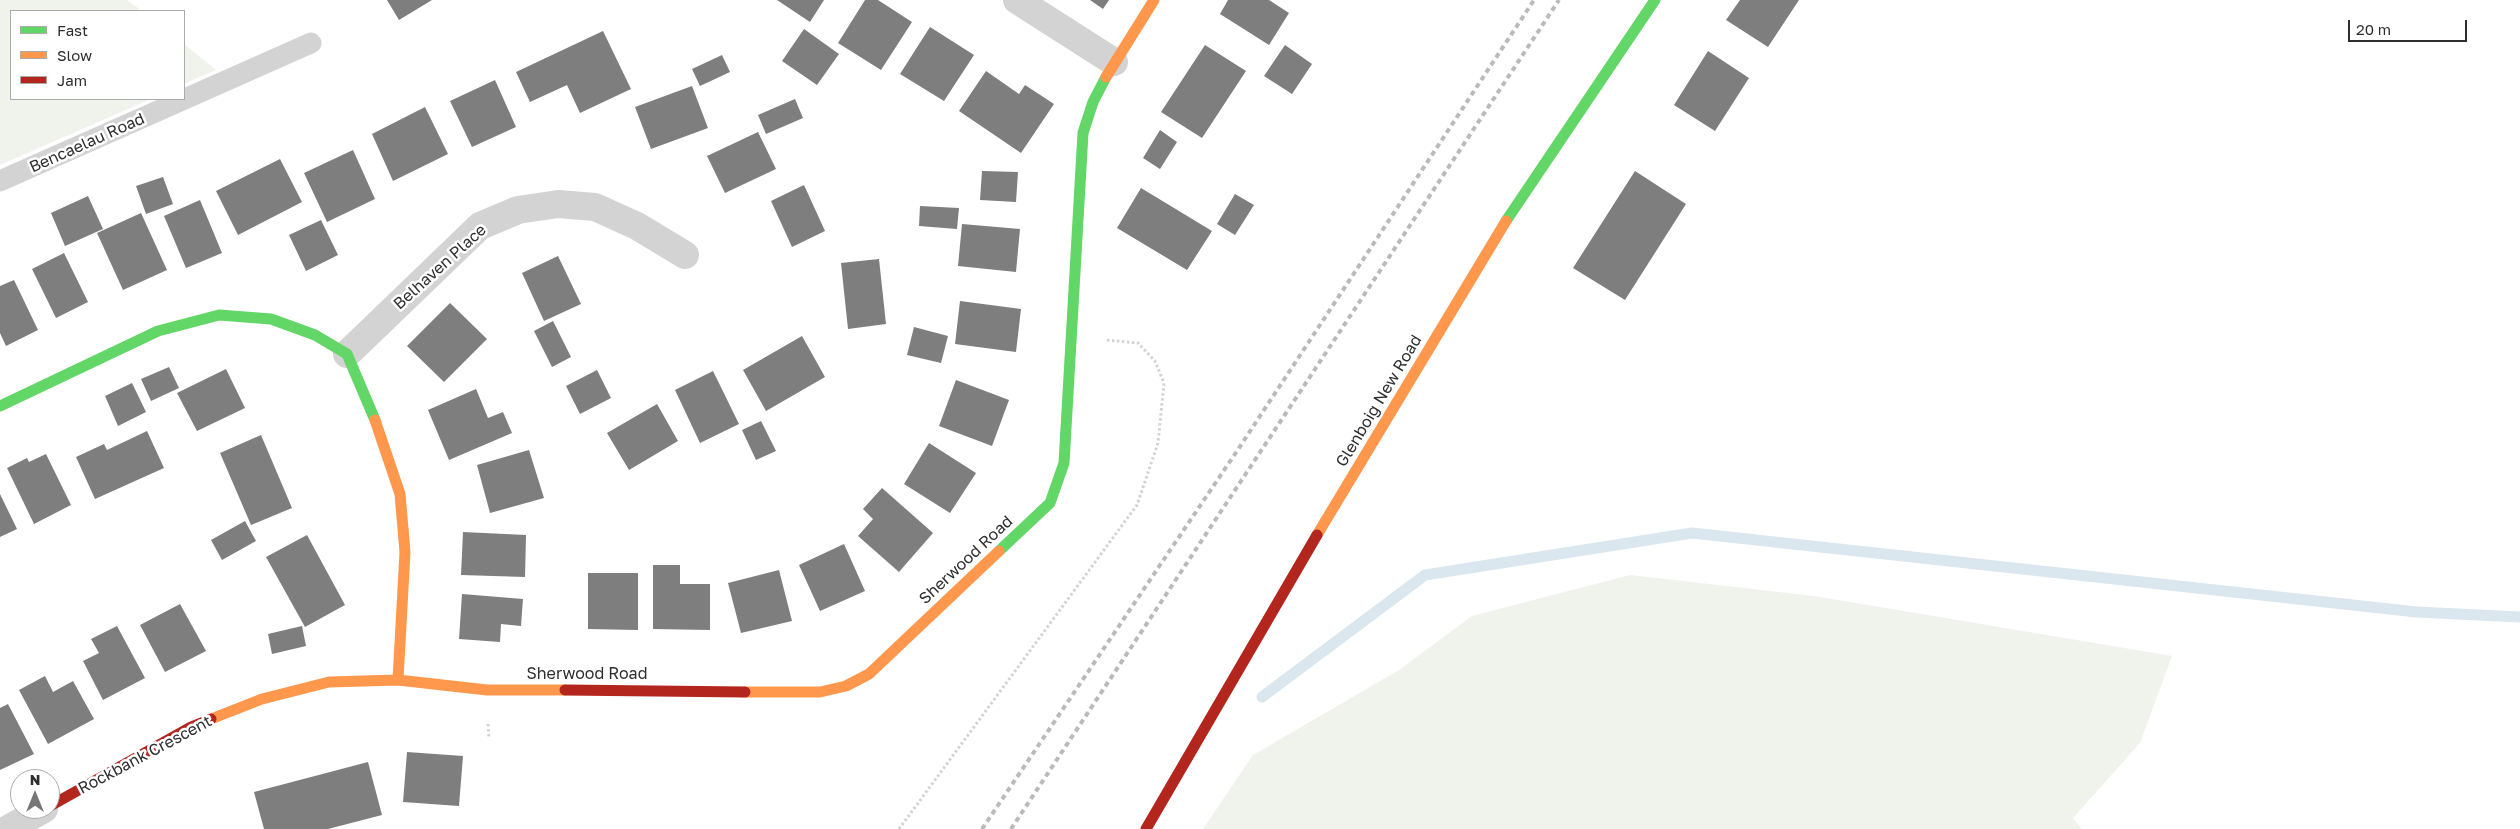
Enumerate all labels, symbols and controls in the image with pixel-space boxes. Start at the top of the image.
legend [10,10,185,100]
scale bar [2350,10,2469,42]
text: 20 m [2356,20,2391,38]
text: Fast [57,21,88,39]
text: Slow [57,46,92,64]
text: Jam [57,71,87,89]
street label: Bencaelau Road [26,109,148,177]
street label: Belhaven Place [390,220,490,314]
street label: Glenboig New Road [1332,332,1426,470]
street label: Sherwood Road [915,512,1017,608]
street label: Sherwood Road [527,664,647,684]
street label: Rockbank Crescent [75,712,215,798]
north arrow [10,769,60,819]
text: N [30,771,40,788]

